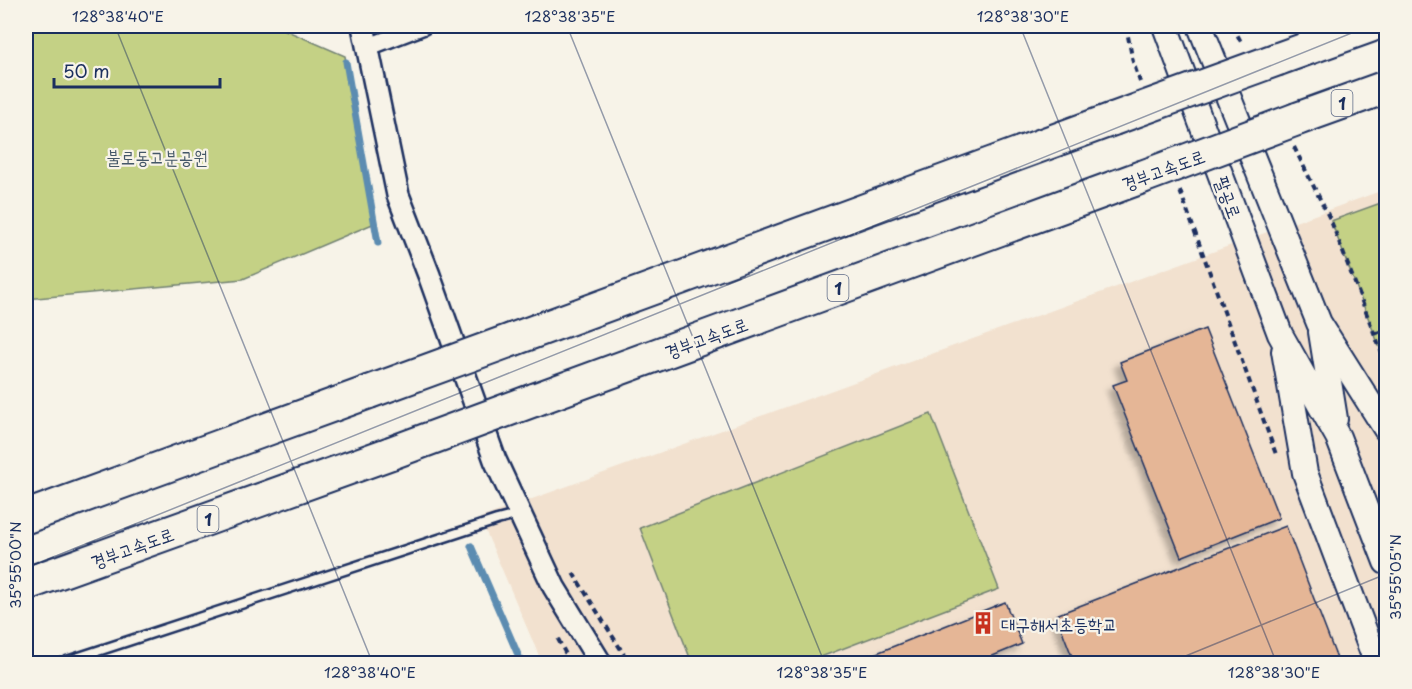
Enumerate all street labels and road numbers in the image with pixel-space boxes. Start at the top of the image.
road number: 1 [1332,90,1352,116]
street label: 경부고속도로 [1118,141,1208,197]
street label: 팔공로 [1209,172,1249,222]
road number: 1 [828,275,848,301]
street label: 경부고속도로 [661,309,751,365]
road number: 1 [198,506,218,532]
street label: 경부고속도로 [87,519,177,575]

